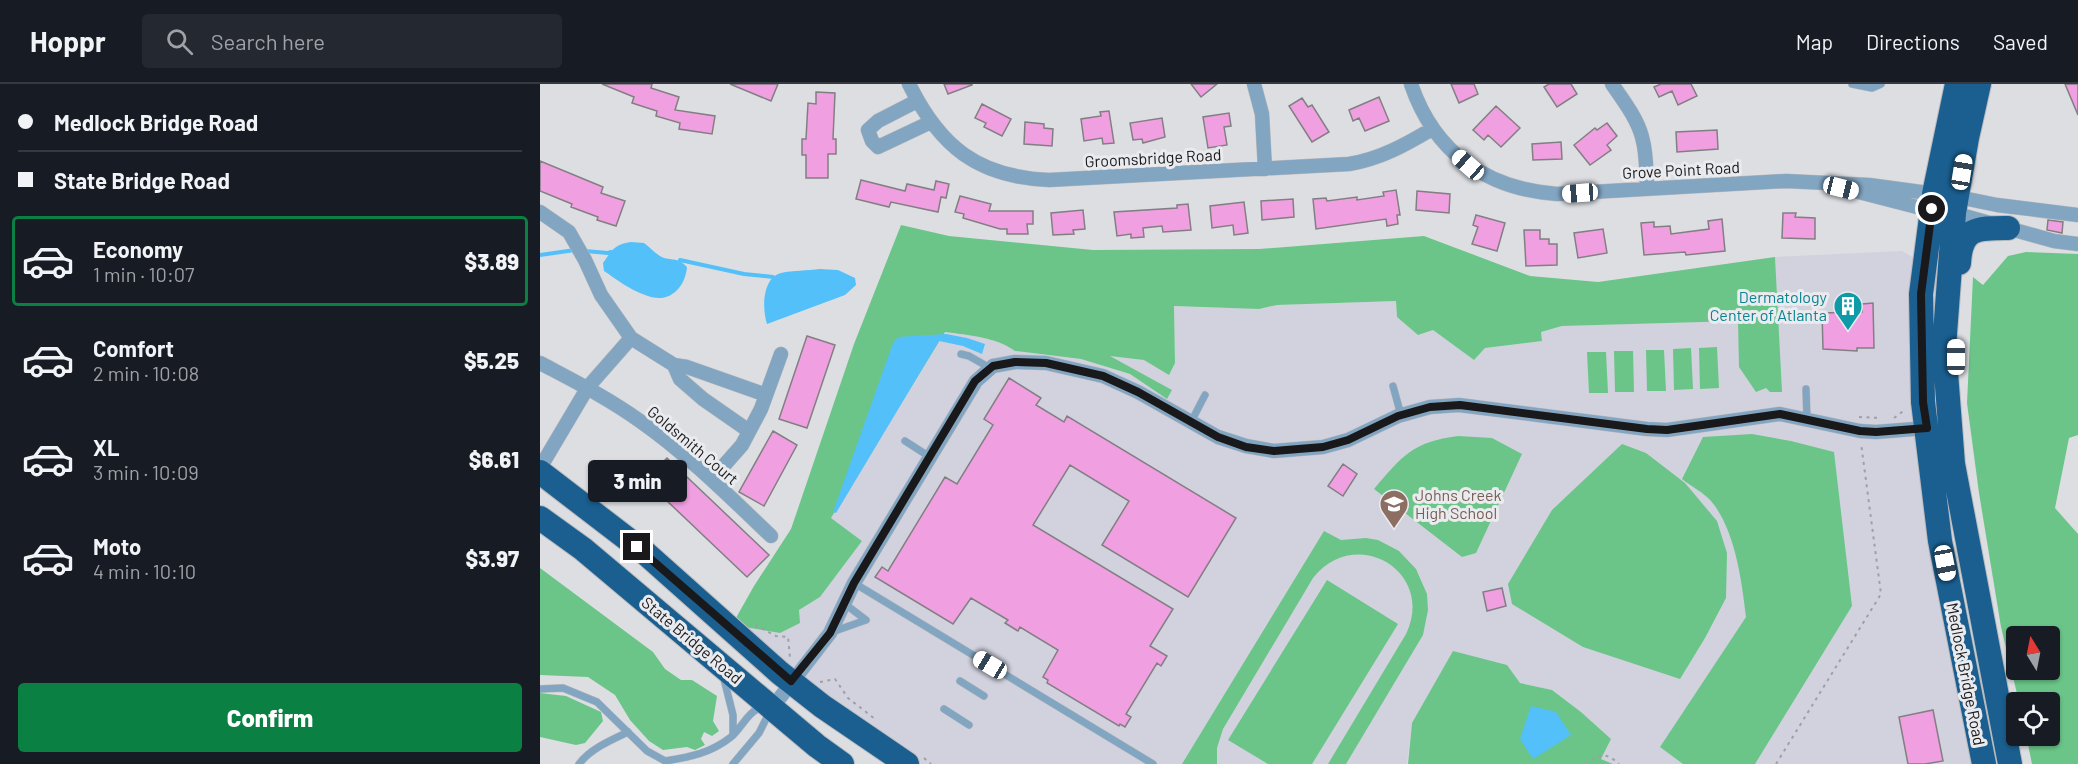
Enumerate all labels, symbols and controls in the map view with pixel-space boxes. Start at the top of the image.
search box [142,14,562,68]
text: Hoppr [30,24,106,58]
icon: search [163,25,196,58]
text: Search here [211,28,325,54]
text: Map [1796,29,1833,54]
text: Directions [1866,29,1960,54]
text: Saved [1993,29,2048,54]
text: Medlock Bridge Road [54,109,258,135]
street label: Groomsbridge Road [1084,144,1222,171]
car [1449,146,1487,184]
car [1950,153,1974,191]
street label: Grove Point Road [1622,157,1740,182]
text: State Bridge Road [54,167,230,193]
car [1821,175,1861,201]
car [1561,183,1599,203]
route start [1918,195,1945,222]
icon: car [21,234,75,288]
text: Economy [93,236,183,262]
text: $3.89 [465,248,519,274]
text: 1 min · 10:07 [93,262,194,286]
place label: Dermatology Center of Atlanta [1710,287,1828,324]
building icon: Dermatology Center of Atlanta [1832,290,1864,332]
icon: car [21,333,75,387]
text: Comfort [93,335,174,361]
car [1947,339,1965,375]
text: $5.25 [464,347,519,373]
text: 2 min · 10:08 [93,361,199,385]
street label: Goldsmith Court [644,401,742,488]
icon: car [21,432,75,486]
text: XL [93,434,119,460]
text: $6.61 [469,446,519,472]
text: 3 min · 10:09 [93,460,199,484]
callout: 3 min [588,460,686,502]
text: 3 min [614,469,661,493]
place label: Johns Creek High School [1415,485,1502,522]
school or university icon: Johns Creek High School [1378,488,1410,530]
icon: car [21,531,75,585]
text: Moto [93,533,141,559]
route end [623,533,650,560]
car [1933,544,1957,582]
text: $3.97 [466,545,519,571]
text: 4 min · 10:10 [93,559,196,583]
street label: State Bridge Road [638,592,746,687]
street label: Medlock Bridge Road [1943,601,1990,747]
north arrow [2006,626,2060,680]
map controls [2006,626,2060,746]
car [970,648,1010,682]
button: Confirm [18,683,522,752]
button: locate [2006,692,2060,746]

